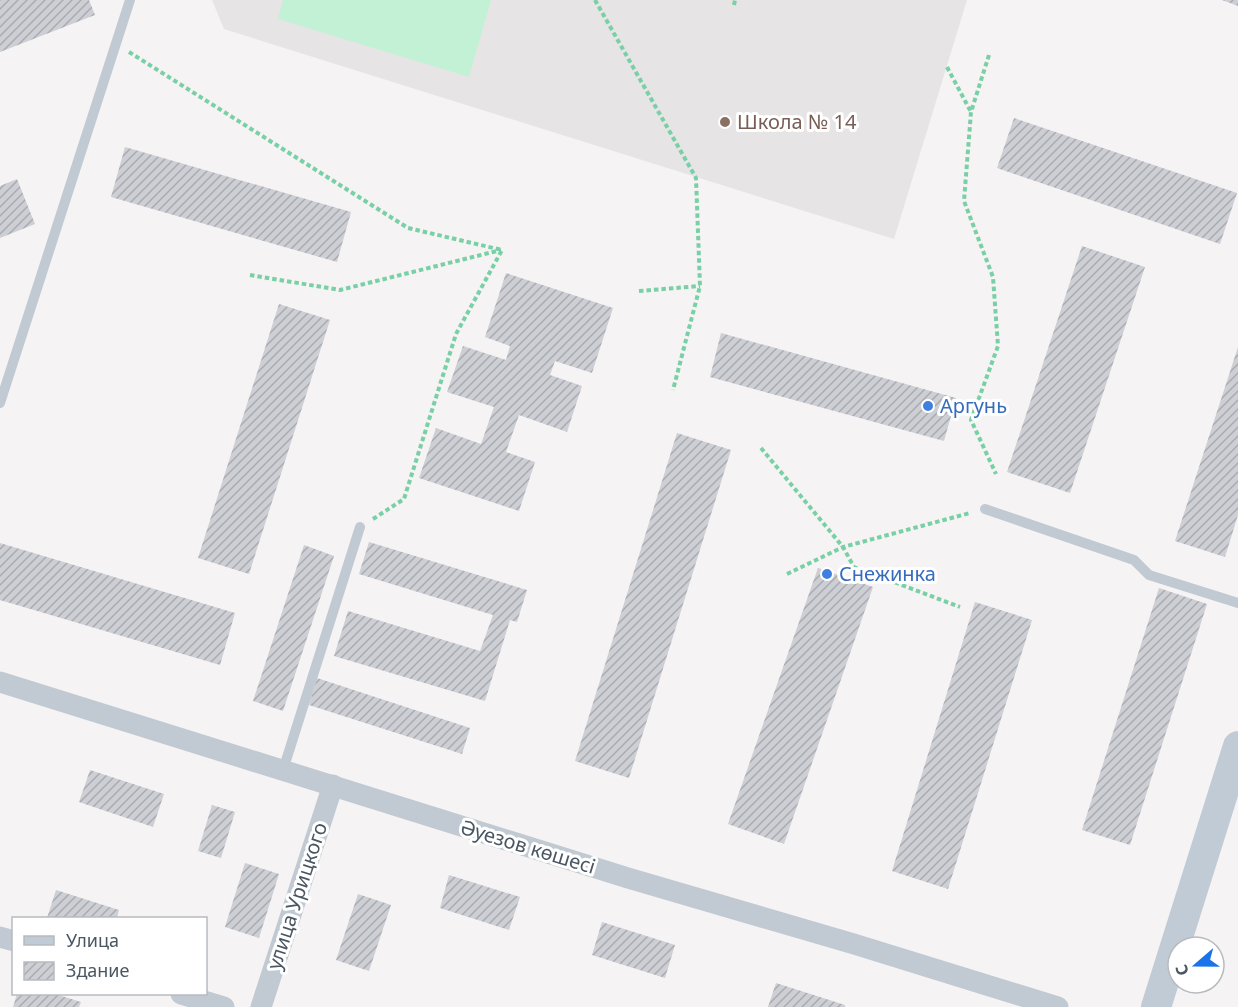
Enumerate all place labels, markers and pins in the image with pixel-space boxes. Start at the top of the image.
place label: Школа № 14 [737,108,857,135]
marker: Школа № 14 [718,115,732,129]
place label: Аргунь [940,392,1007,419]
marker: Аргунь [921,399,935,413]
place label: Снежинка [839,560,936,587]
marker: Снежинка [820,567,834,581]

